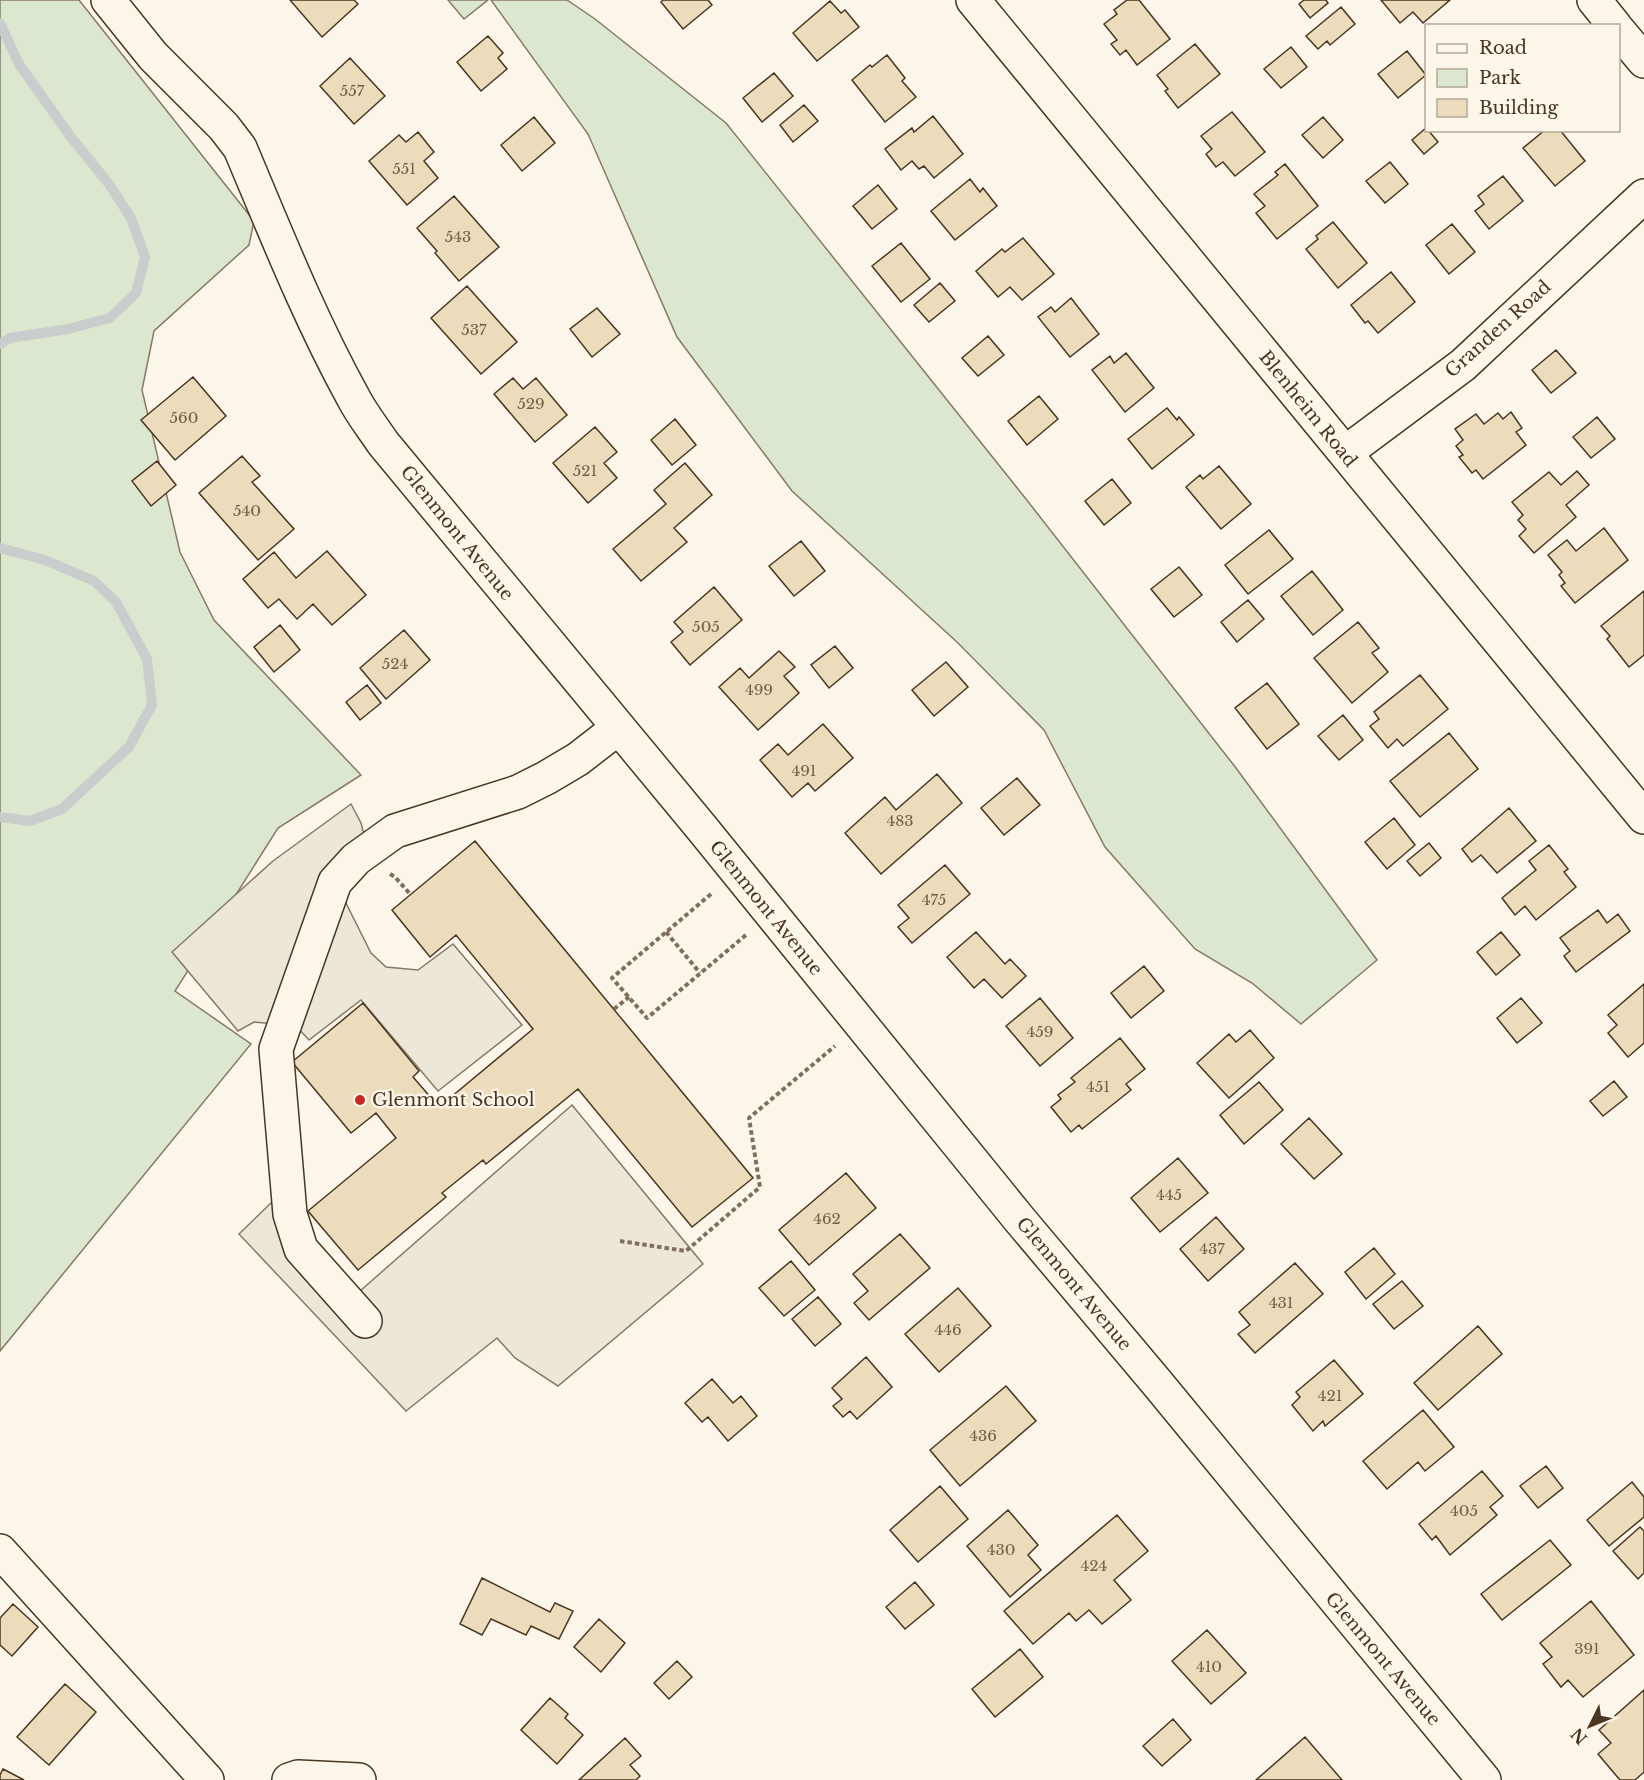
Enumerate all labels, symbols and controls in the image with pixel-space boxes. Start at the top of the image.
legend [1425,24,1620,132]
text: Road [1479,37,1527,59]
text: Park [1479,67,1521,89]
house number: 557 [340,81,365,100]
text: Building [1479,97,1558,119]
house number: 551 [392,159,416,178]
house number: 543 [445,227,471,246]
street label: Granden Road [1441,276,1555,382]
house number: 537 [461,320,487,339]
street label: Blenheim Road [1254,346,1362,472]
house number: 529 [517,394,545,413]
house number: 560 [170,408,198,427]
street label: Glenmont Avenue [396,461,518,605]
house number: 521 [573,461,597,480]
house number: 540 [233,501,261,520]
house number: 505 [692,617,720,636]
house number: 524 [382,654,408,673]
house number: 499 [745,680,773,699]
house number: 491 [791,761,817,780]
house number: 483 [886,811,914,830]
street label: Glenmont Avenue [705,836,827,980]
house number: 475 [922,890,946,909]
house number: 459 [1027,1022,1053,1041]
house number: 451 [1086,1077,1110,1096]
place label: Glenmont School [372,1089,535,1111]
marker: Glenmont School [353,1093,367,1107]
house number: 445 [1156,1185,1182,1204]
house number: 462 [813,1209,841,1228]
street label: Glenmont Avenue [1012,1213,1136,1355]
house number: 437 [1199,1239,1225,1258]
house number: 431 [1269,1293,1293,1312]
house number: 446 [934,1320,962,1339]
house number: 421 [1318,1386,1342,1405]
house number: 436 [969,1426,997,1445]
house number: 405 [1450,1501,1478,1520]
house number: 430 [987,1540,1015,1559]
house number: 424 [1081,1556,1107,1575]
street label: Glenmont Avenue [1321,1588,1445,1730]
house number: 391 [1574,1639,1600,1658]
house number: 410 [1196,1657,1222,1676]
north arrow [1560,1696,1620,1756]
text: N [1567,1724,1591,1749]

